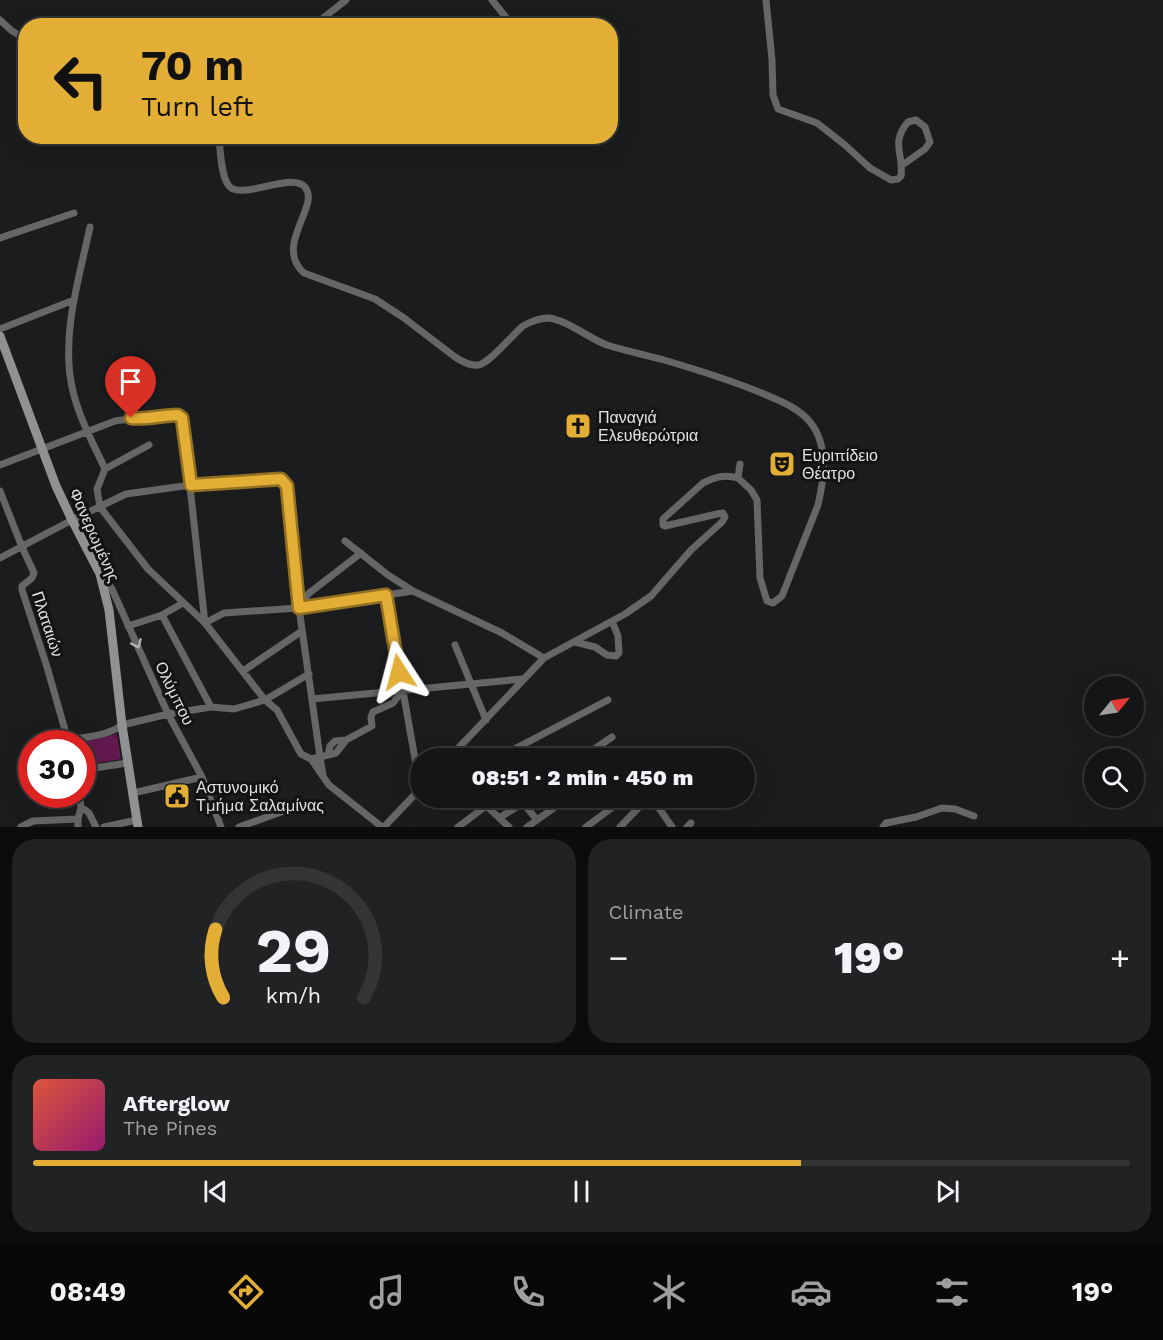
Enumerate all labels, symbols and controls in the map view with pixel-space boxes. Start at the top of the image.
text: 70 m [141,41,244,90]
icon: left [42,42,120,120]
text: Turn left [141,91,253,123]
pin [105,356,156,418]
icon: arrive [114,365,147,398]
place label: Παναγιά Ελευθερώτρια [598,408,698,445]
church icon: Παναγιά Ελευθερώτρια [563,411,593,441]
place label: Ευριπίδειο Θέατρο [802,446,878,483]
theatre icon: Ευριπίδειο Θέατρο [767,449,797,479]
street label: Φανερωμένης [65,485,124,585]
street label: Πλαταιών [28,589,67,659]
one-way arrow [129,638,141,649]
position arrow [367,640,431,704]
street label: Ολύμπου [151,658,198,728]
north arrow [1084,676,1144,736]
map controls [1084,676,1144,808]
speed limit sign: 30 [18,730,96,808]
button: search [1084,748,1144,808]
text: 08:51 · 2 min · 450 m [472,765,693,790]
place label: Αστυνομικό Τμήμα Σαλαμίνας [196,778,324,815]
public building icon: Αστυνομικό Τμήμα Σαλαμίνας [162,781,192,811]
text: Climate [609,900,684,924]
text: 29 [256,914,332,987]
text: 19° [834,931,905,984]
text: − [609,938,628,977]
text: + [1110,938,1130,977]
text: km/h [266,983,321,1008]
text: Afterglow [123,1091,230,1116]
text: The Pines [123,1116,217,1140]
icon: previous [199,1175,232,1208]
icon: pause [565,1175,598,1208]
icon: next [931,1175,964,1208]
icon: directions [225,1271,267,1313]
icon: music [366,1271,408,1313]
icon: phone [507,1271,549,1313]
icon: climate [648,1271,690,1313]
icon: car [790,1271,832,1313]
icon: filters [931,1271,973,1313]
text: 08:49 [50,1276,126,1308]
text: 19° [1072,1276,1113,1308]

